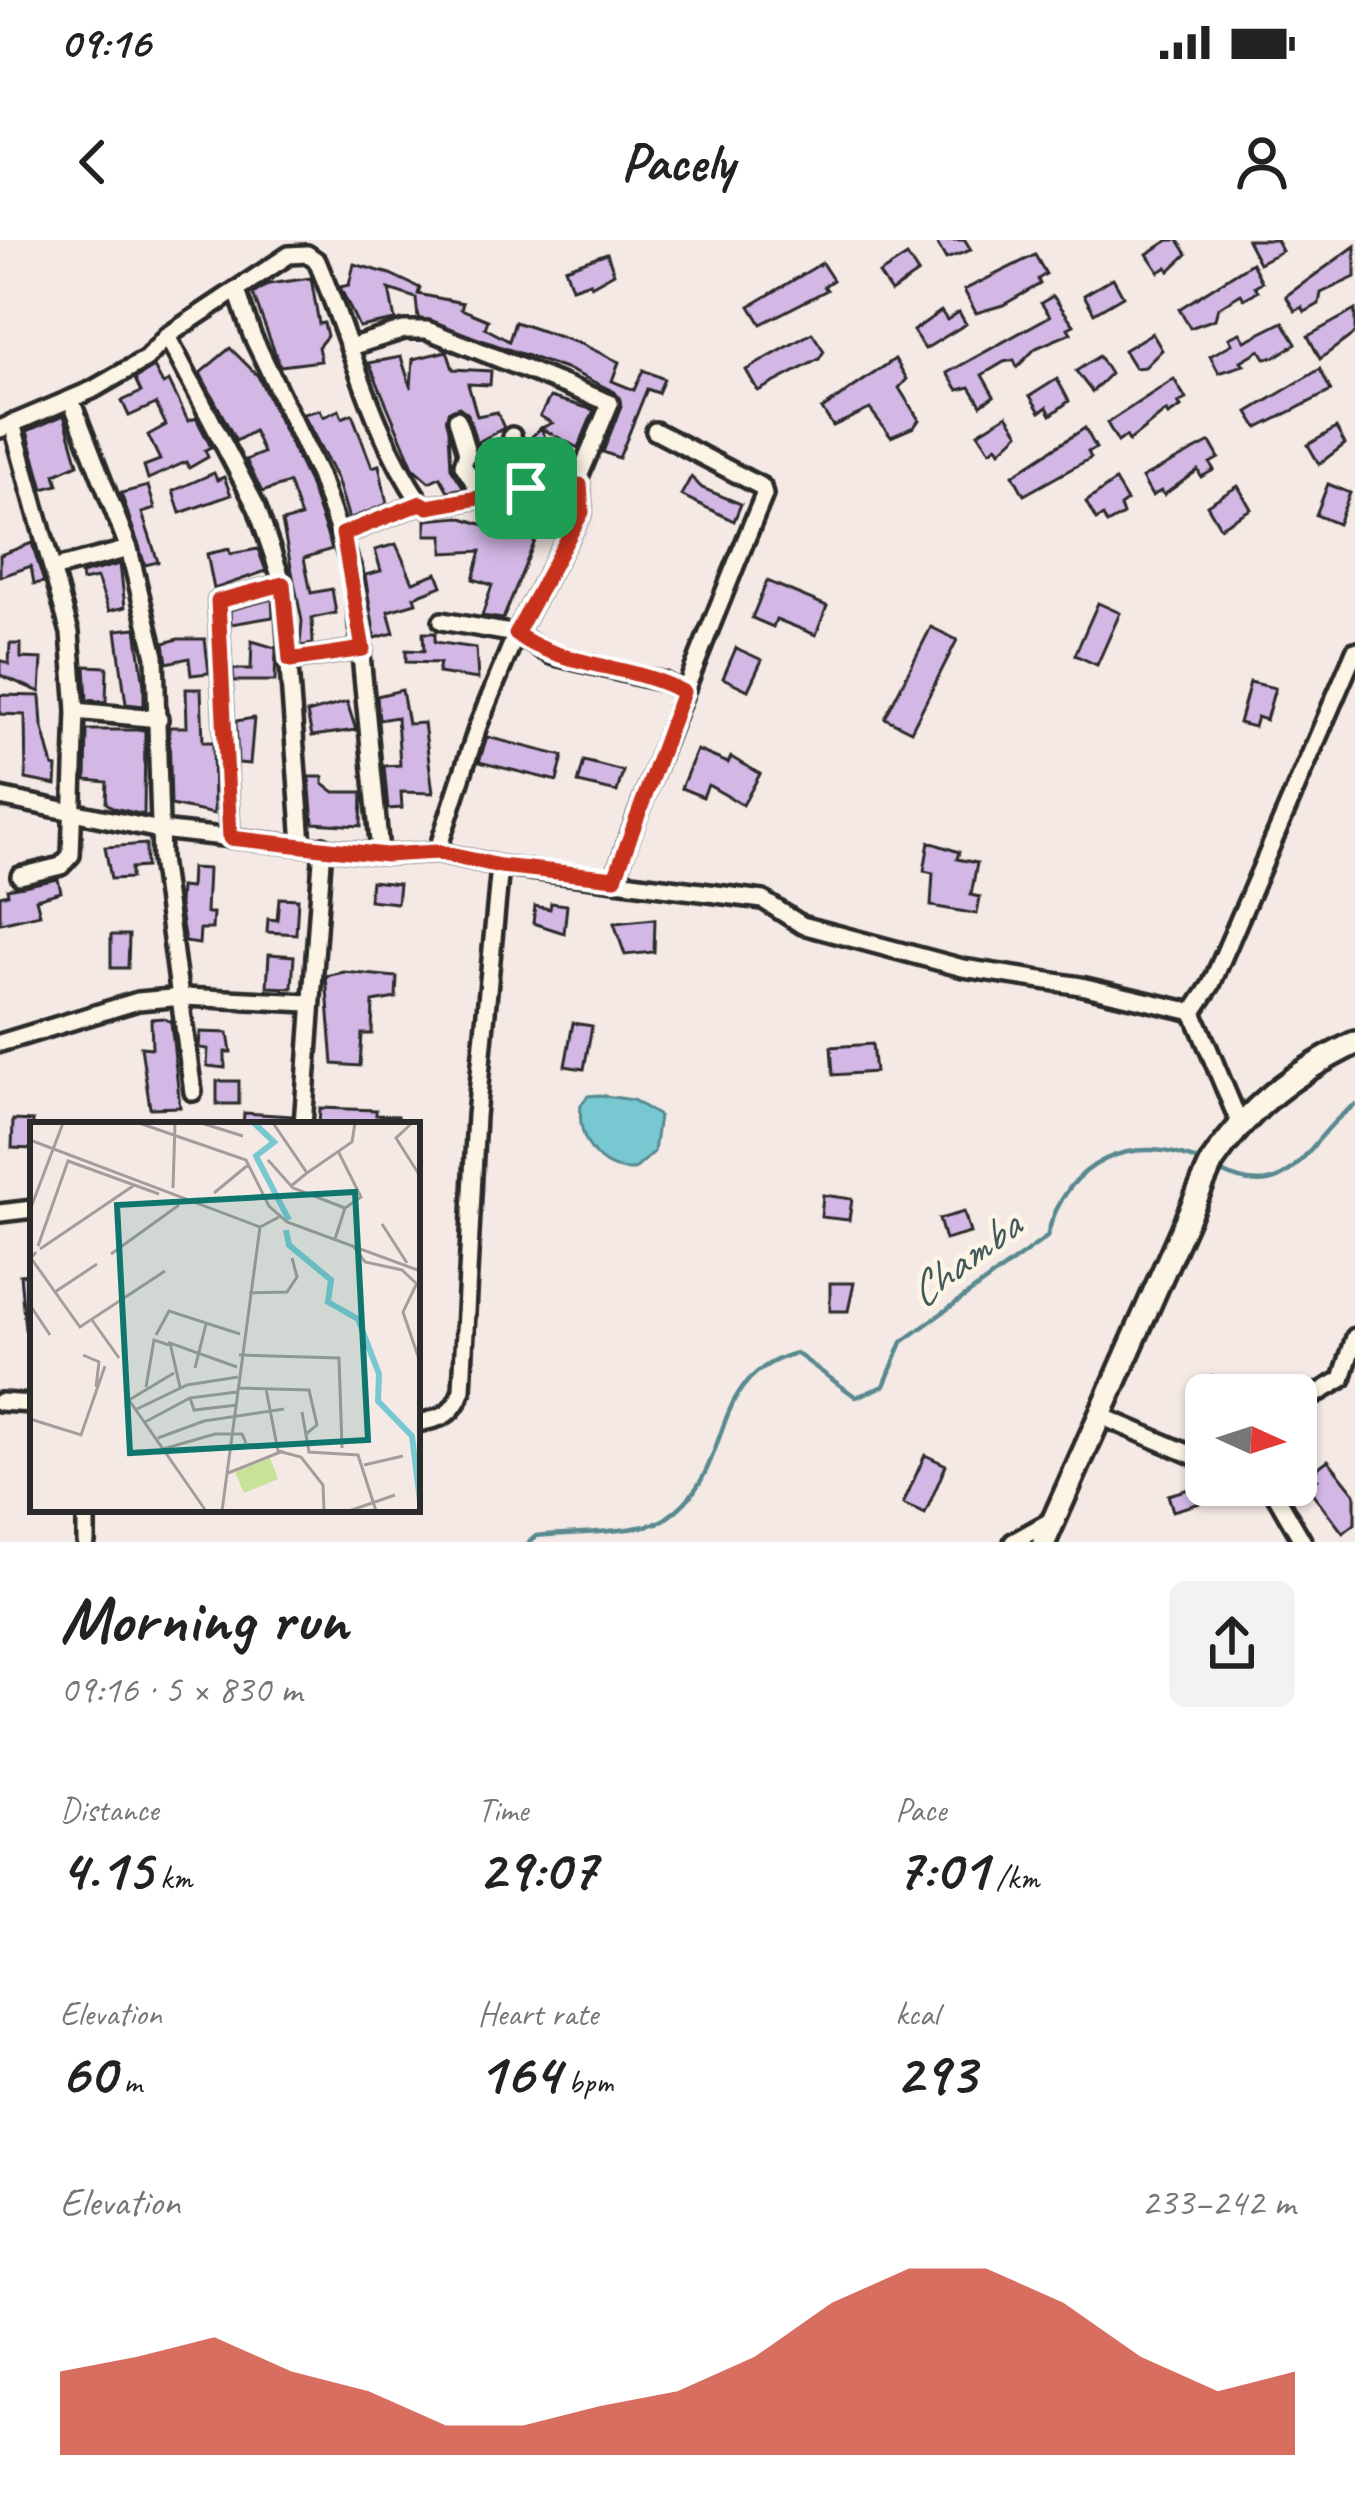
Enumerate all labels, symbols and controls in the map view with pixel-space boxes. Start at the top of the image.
text: 09:16 [60,14,150,71]
text: Pacely [621,128,734,196]
icon: back [60,129,126,195]
icon: person [1229,129,1295,195]
pin [475,437,577,539]
icon: arrive [493,455,559,521]
inset map [30,1122,420,1512]
water label: Chamba [896,1196,1035,1320]
north arrow [1185,1374,1317,1506]
map controls [1185,1374,1317,1506]
text: Morning run [60,1578,348,1661]
button: share [1169,1581,1295,1707]
text: 09:16 · 5 × 830 m [60,1665,302,1714]
text: Distance [60,1789,158,1831]
text: Time [478,1789,528,1831]
text: Pace [895,1789,946,1831]
text: 4.15 [60,1831,152,1907]
text: 29:07 [478,1831,597,1907]
text: 7:01 [895,1831,988,1907]
text: km [152,1857,192,1899]
text: /km [988,1857,1039,1899]
text: Elevation [60,1993,162,2035]
text: Heart rate [478,1993,598,2035]
text: kcal [895,1993,939,2035]
text: 60 [60,2035,115,2111]
text: 164 [478,2035,560,2111]
text: 293 [895,2035,976,2111]
text: m [115,2061,142,2103]
text: bpm [560,2061,613,2103]
text: Elevation [60,2178,180,2227]
text: 233–242 m [1141,2178,1295,2227]

